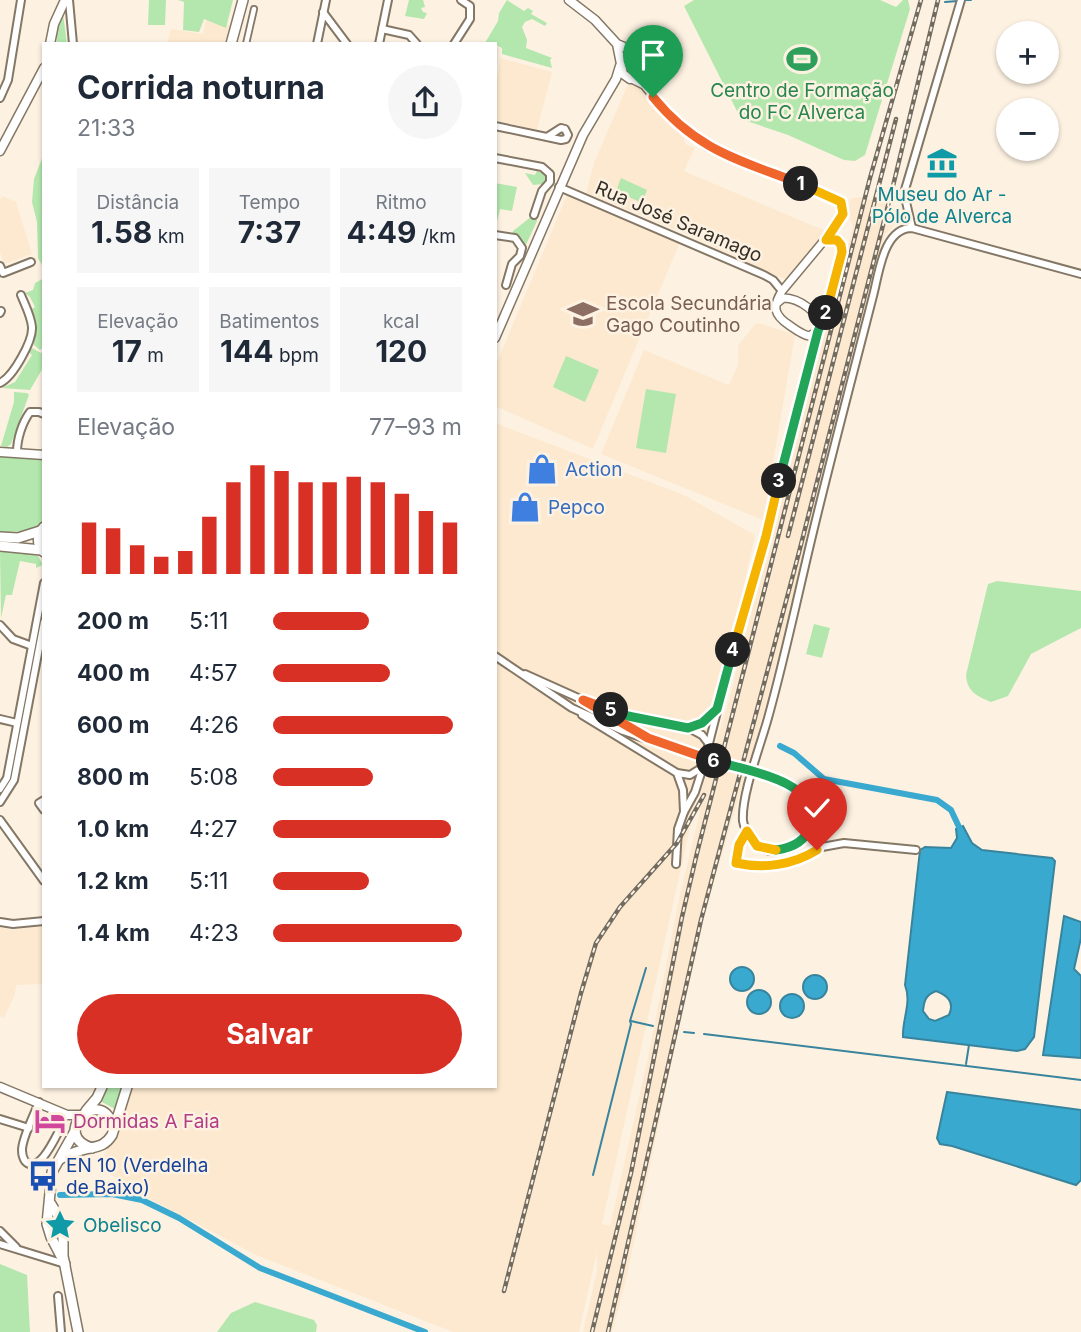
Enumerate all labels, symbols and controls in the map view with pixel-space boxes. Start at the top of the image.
map controls [996,21,1059,161]
button: + [996,21,1059,84]
pin [623,25,683,97]
icon: arrive [634,36,672,74]
sports icon: Centro de Formação do FC Alverca [785,42,819,76]
button: share [388,65,462,139]
text: Corrida noturna [77,68,325,107]
place label: Centro de Formação do FC Alverca [710,79,894,124]
button: − [996,98,1059,161]
text: 21:33 [77,114,135,142]
museum icon: Museu do Ar - Pólo de Alverca [925,146,959,180]
pin: 1 [784,166,818,202]
text: 1 [796,172,805,195]
street label: Rua José Saramago [592,176,766,267]
place label: Museu do Ar - Pólo de Alverca [872,183,1012,228]
text: Distância [96,191,179,214]
text: Tempo [239,191,300,214]
text: Ritmo [376,191,427,214]
text: 1.58 [91,214,152,250]
text: 7:37 [238,214,301,250]
text: 4:49 [346,214,417,250]
text: km [152,225,185,248]
text: /km [417,225,456,248]
place label: Escola Secundária Gago Coutinho [606,292,772,337]
pin: 2 [808,296,844,330]
school or university icon: Escola Secundária Gago Coutinho [566,297,600,331]
text: 2 [820,301,831,324]
text: Elevação [97,310,178,333]
text: Batimentos [219,310,320,333]
text: kcal [383,310,419,333]
text: 17 [112,333,142,369]
text: 144 [220,333,274,369]
text: 120 [375,333,427,369]
text: m [142,344,164,367]
text: bpm [274,344,319,367]
text: Elevação [77,413,175,441]
text: 77–93 m [369,413,462,441]
shop icon: Action [525,452,559,486]
place label: Action [565,458,622,481]
pin: 3 [762,463,796,498]
text: 3 [772,469,785,492]
shop icon: Pepco [508,490,542,524]
place label: Pepco [548,496,605,519]
text: 200 m [77,607,149,635]
text: 5:11 [189,607,228,635]
pin: 4 [716,632,750,668]
text: 4 [726,638,739,661]
text: 400 m [77,659,150,687]
text: 4:57 [189,659,237,687]
pin: 5 [594,692,628,728]
text: 5 [604,698,617,721]
text: 600 m [77,711,149,739]
text: 4:26 [189,711,239,739]
pin: 6 [696,744,732,778]
text: 6 [707,749,720,772]
text: 800 m [77,763,149,791]
text: 5:08 [189,763,238,791]
pin [787,778,847,850]
icon: check [798,789,836,827]
text: 1.0 km [77,815,149,843]
text: 4:27 [189,815,238,843]
text: 1.2 km [77,867,149,895]
text: 5:11 [189,867,228,895]
text: 1.4 km [77,919,150,947]
text: 4:23 [189,919,239,947]
button: Salvar [77,994,462,1074]
hotel icon: Dormidas A Faia [33,1104,67,1138]
place label: Dormidas A Faia [73,1110,220,1133]
place label: EN 10 (Verdelha de Baixo) [66,1154,208,1199]
bus stop icon: EN 10 (Verdelha de Baixo) [26,1159,60,1193]
place icon: Obelisco [43,1208,77,1242]
place label: Obelisco [83,1214,162,1237]

